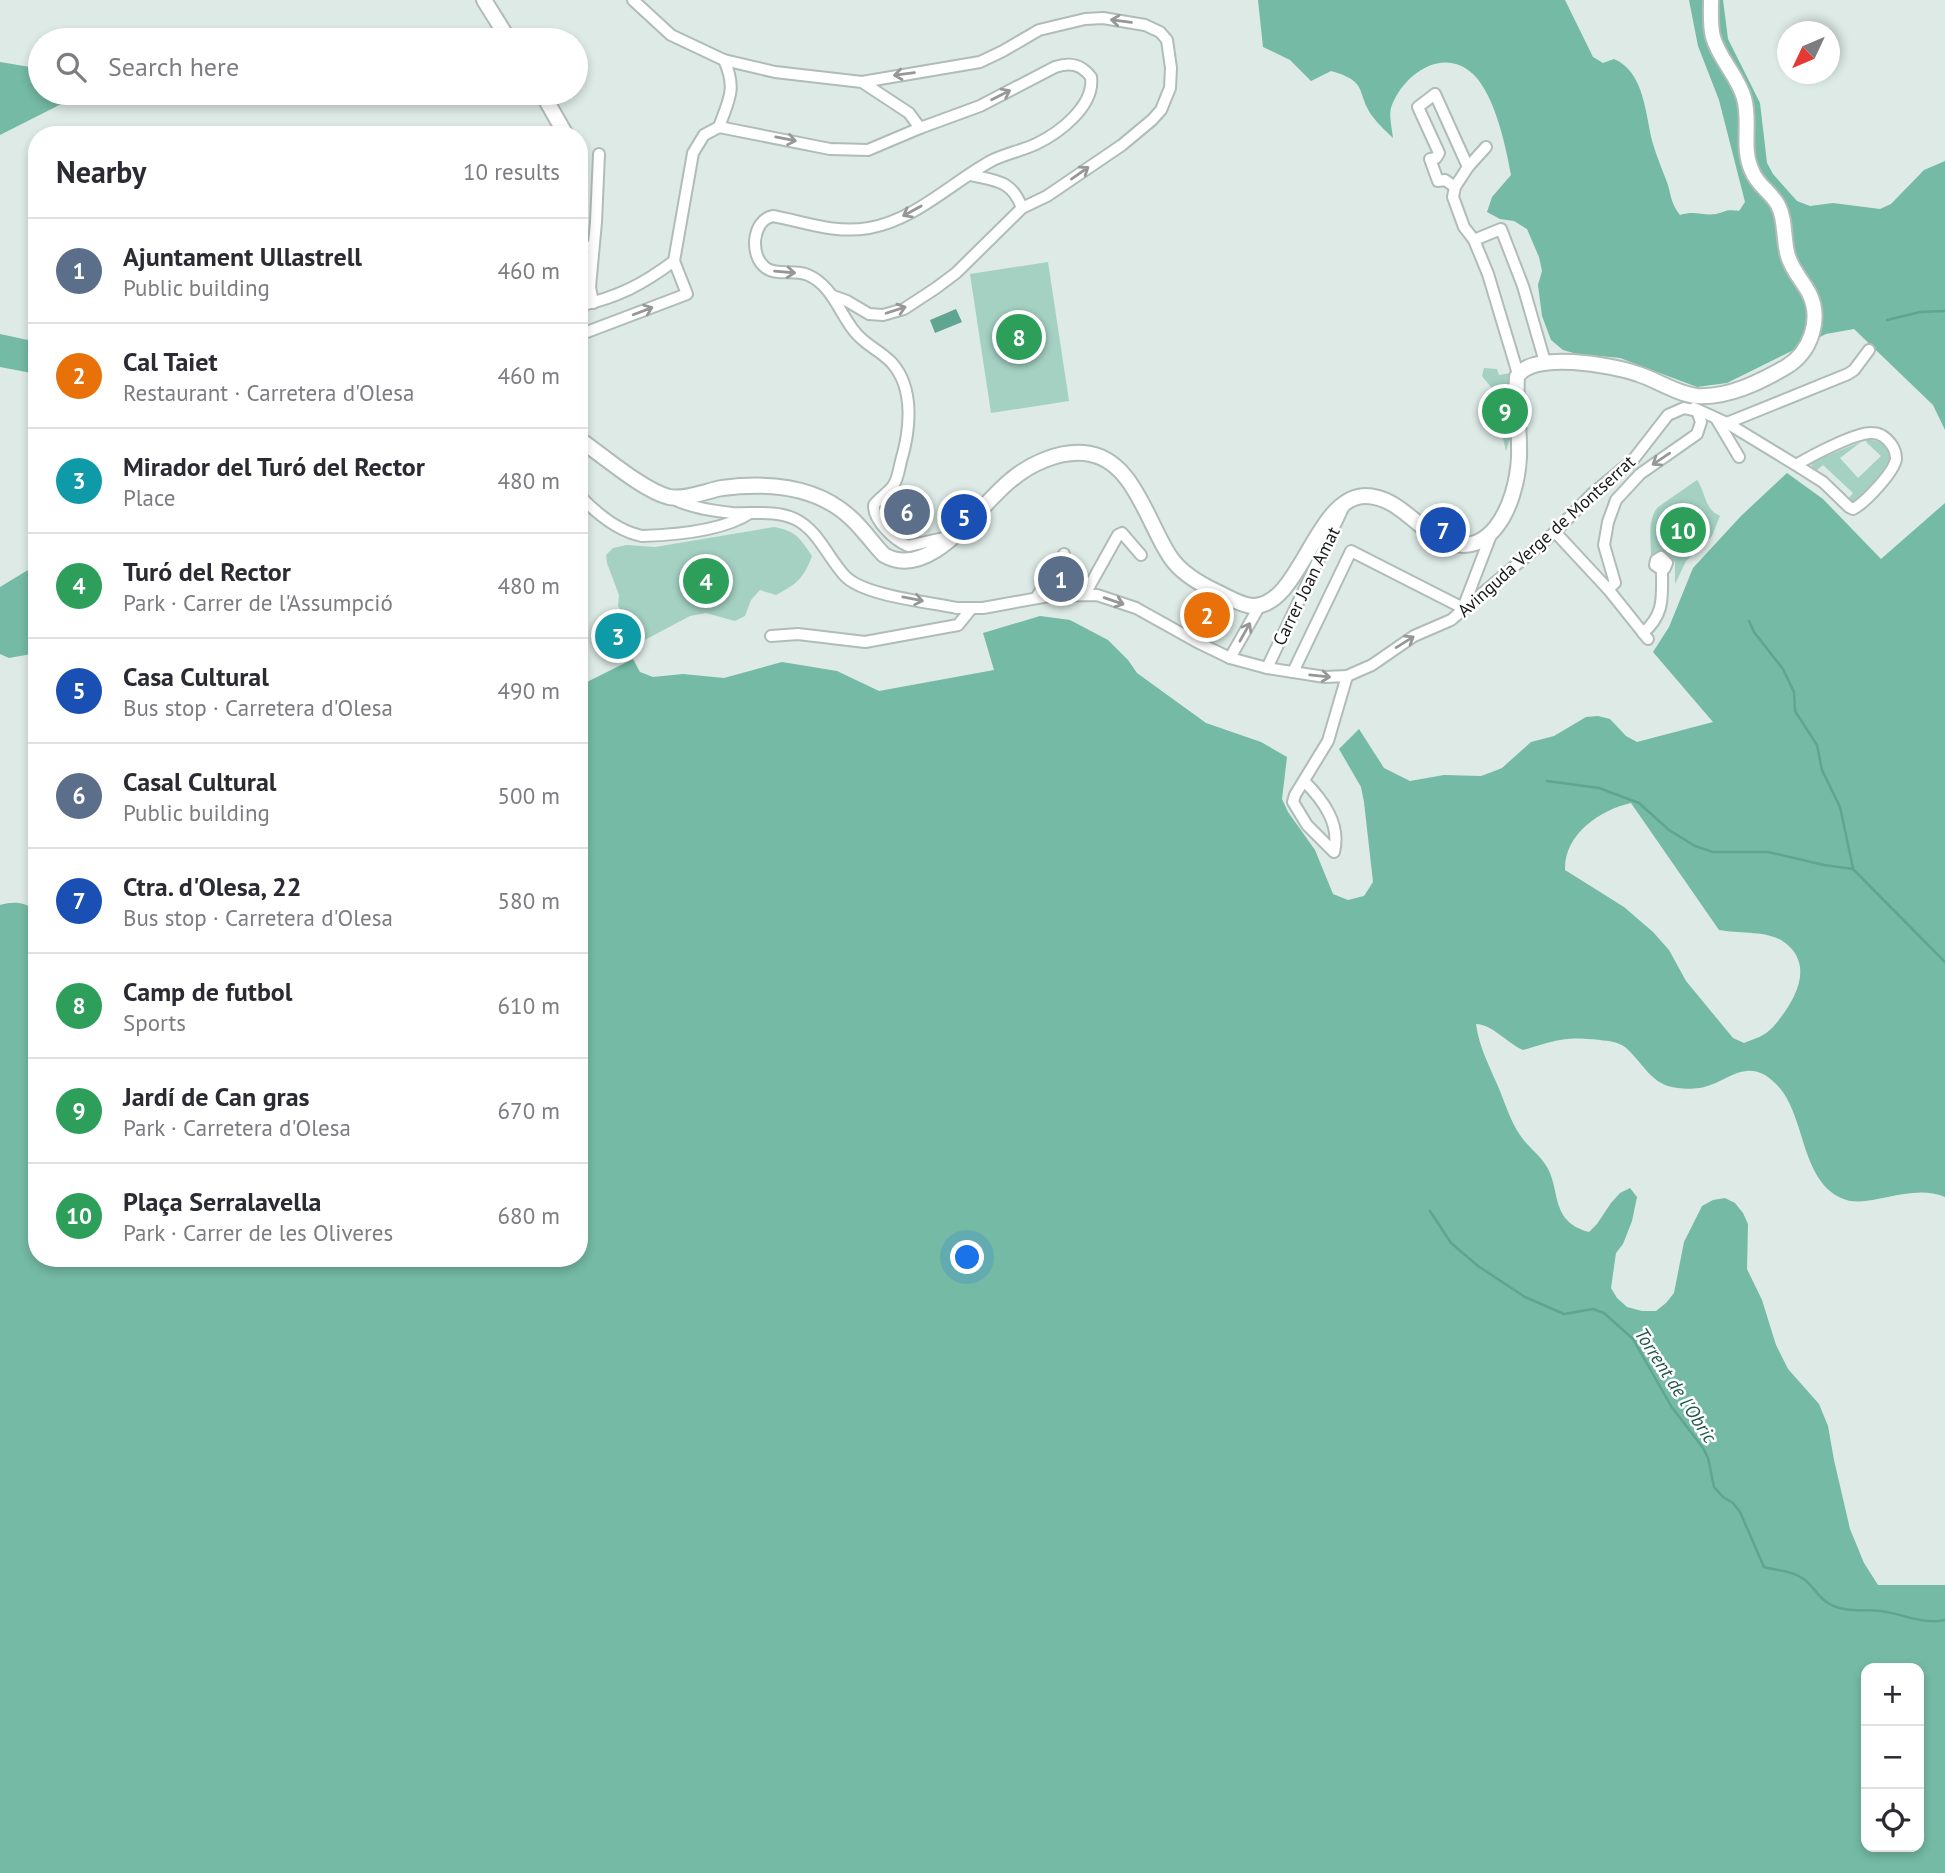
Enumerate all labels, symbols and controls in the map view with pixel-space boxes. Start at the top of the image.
one-way arrow [1110,14,1133,27]
north arrow [1777,21,1840,84]
search box [28,28,588,105]
icon: search [52,48,90,86]
text: Search here [108,50,239,83]
one-way arrow [893,67,916,80]
one-way arrow [990,88,1011,102]
one-way arrow [774,133,797,147]
text: Nearby [56,152,146,191]
text: 10 results [463,157,560,186]
one-way arrow [1070,166,1089,180]
one-way arrow [902,204,922,218]
text: Ajuntament Ullastrell [123,240,362,273]
text: 1 [72,256,86,285]
text: 460 m [498,256,560,285]
one-way arrow [773,266,795,279]
text: Public building [123,273,270,302]
one-way arrow [884,303,906,316]
one-way arrow [632,304,654,317]
pin: 8 [996,311,1042,363]
text: Cal Taiet [123,345,218,378]
text: 2 [72,361,86,390]
text: 460 m [498,361,560,390]
text: Restaurant · Carretera d'Olesa [123,378,414,407]
pin: 9 [1482,385,1528,437]
text: Mirador del Turó del Rector [123,450,425,483]
street label: Avinguda Verge de Montserrat [1452,450,1640,622]
one-way arrow [1652,452,1672,466]
text: 3 [72,466,86,495]
text: 480 m [498,466,560,495]
text: Place [123,483,176,512]
pin: 6 [884,486,930,538]
pin: 5 [941,491,987,543]
pin: 7 [1420,504,1466,556]
pin: 10 [1660,504,1706,556]
street label: Carrer Joan Amat [1267,523,1345,649]
pin: 1 [1038,553,1084,605]
text: Turó del Rector [123,555,291,588]
pin: 4 [683,555,729,607]
text: 4 [72,571,86,600]
text: 480 m [498,571,560,600]
text: Park · Carrer de l'Assumpció [123,588,393,617]
pin: 2 [1184,589,1230,641]
one-way arrow [901,593,924,607]
one-way arrow [1103,596,1125,608]
pin: 3 [595,610,641,662]
one-way arrow [1238,622,1252,642]
one-way arrow [1395,634,1415,648]
text: Casa Cultural [123,660,269,693]
one-way arrow [1308,669,1331,682]
text: 5 [72,676,86,705]
text: 490 m [498,676,560,705]
text: Bus stop · Carretera d'Olesa [123,693,393,722]
text: Casal Cultural [123,765,277,798]
text: 6 [72,781,86,810]
text: 500 m [498,781,560,810]
text: Public building [123,798,270,827]
text: Ctra. d'Olesa, 22 [123,870,301,903]
text: 7 [72,886,86,915]
text: 580 m [498,886,560,915]
text: Bus stop · Carretera d'Olesa [123,903,393,932]
text: Camp de futbol [123,975,292,1008]
text: 8 [72,991,86,1020]
text: 610 m [498,991,560,1020]
text: Sports [123,1008,186,1037]
text: Jardí de Can gras [123,1080,310,1113]
text: 9 [72,1096,86,1125]
text: 670 m [498,1096,560,1125]
text: Park · Carretera d'Olesa [123,1113,351,1142]
text: Plaça Serralavella [123,1185,321,1218]
text: 10 [66,1201,92,1230]
text: 680 m [498,1201,560,1230]
text: Park · Carrer de les Oliveres [123,1218,393,1247]
your location [950,1240,984,1274]
water label: Torrent de l'Obric [1630,1323,1723,1448]
map controls [1861,1663,1924,1852]
button: + [1861,1663,1924,1726]
button: − [1861,1726,1924,1789]
button: locate [1861,1789,1924,1852]

